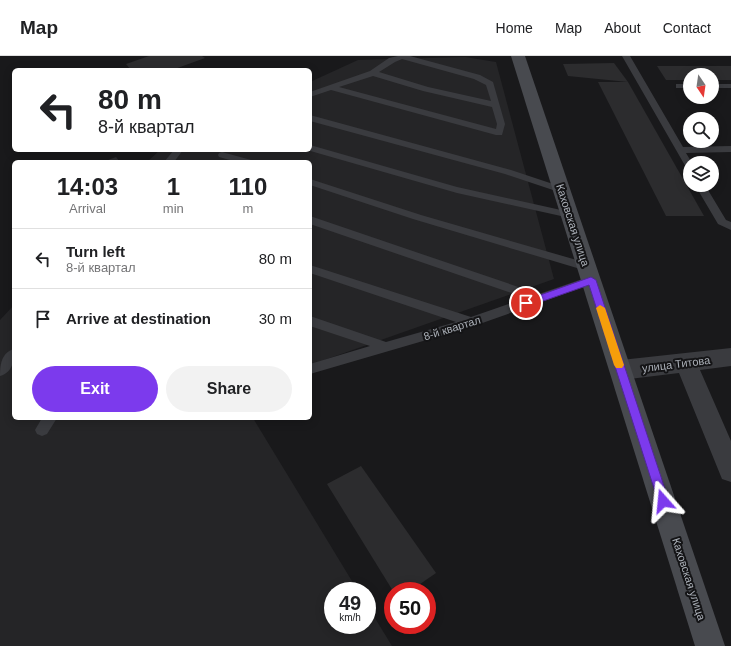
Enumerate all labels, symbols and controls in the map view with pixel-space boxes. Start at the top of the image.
text: Map [20,17,58,38]
text: Home [496,20,533,36]
text: Map [555,20,582,36]
text: About [604,20,641,36]
text: Contact [663,20,711,36]
north arrow [683,68,719,104]
map controls [683,68,719,192]
icon: left [32,84,84,136]
text: 80 m [98,84,162,115]
button: search [683,112,719,148]
text: 8-й квартал [98,117,194,137]
button: layers [683,156,719,192]
text: 14:03 [57,173,118,200]
text: 1 [167,173,180,200]
text: 110 [229,173,267,200]
street label: Каховская улица [554,182,592,268]
text: Arrival [69,201,106,216]
text: min [163,201,184,216]
text: m [242,201,253,216]
text: Turn left [66,243,125,260]
icon: left [32,248,54,270]
text: 80 m [259,250,292,267]
text: 8-й квартал [66,260,136,275]
pin [509,286,543,320]
icon: arrive [515,292,537,314]
icon: arrive [32,308,54,330]
text: Arrive at destination [66,310,211,327]
text: 30 m [259,310,292,327]
street label: 8-й квартал [422,314,482,342]
street label: улица Титова [641,354,712,374]
button: Exit [32,366,158,412]
button: Share [166,366,292,412]
position arrow [642,480,684,522]
street label: Каховская улица [670,536,708,622]
speed limit sign: 50 [384,582,436,634]
text: 49 [339,592,361,614]
text: km/h [339,612,361,623]

